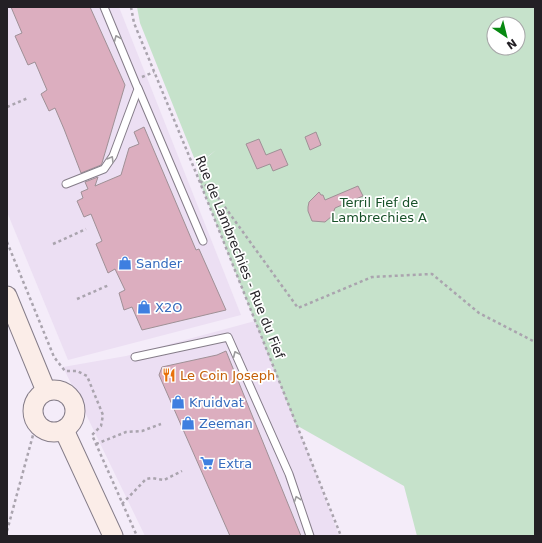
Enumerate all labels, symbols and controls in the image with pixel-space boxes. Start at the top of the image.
north arrow [486,16,526,56]
one-way arrow [113,35,121,42]
text: N [504,36,519,52]
street label: Rue de Lambrechies - Rue du Fief [192,153,288,361]
one-way arrow [106,156,113,163]
park label: Terril Fief de Lambrechies A [331,195,427,225]
shop icon: Sander [117,255,133,271]
place label: Sander [136,256,183,271]
shop icon: X2O [136,299,152,315]
place label: X2O [155,300,182,315]
one-way arrow [233,350,241,358]
restaurant icon: Le Coin Joseph [161,367,177,383]
place label: Le Coin Joseph [180,368,275,383]
shop icon: Kruidvat [170,394,186,410]
place label: Kruidvat [189,395,244,410]
shop icon: Zeeman [180,415,196,431]
place label: Zeeman [199,416,253,431]
supermarket icon: Extra [199,455,215,471]
place label: Extra [218,456,252,471]
one-way arrow [294,496,302,503]

